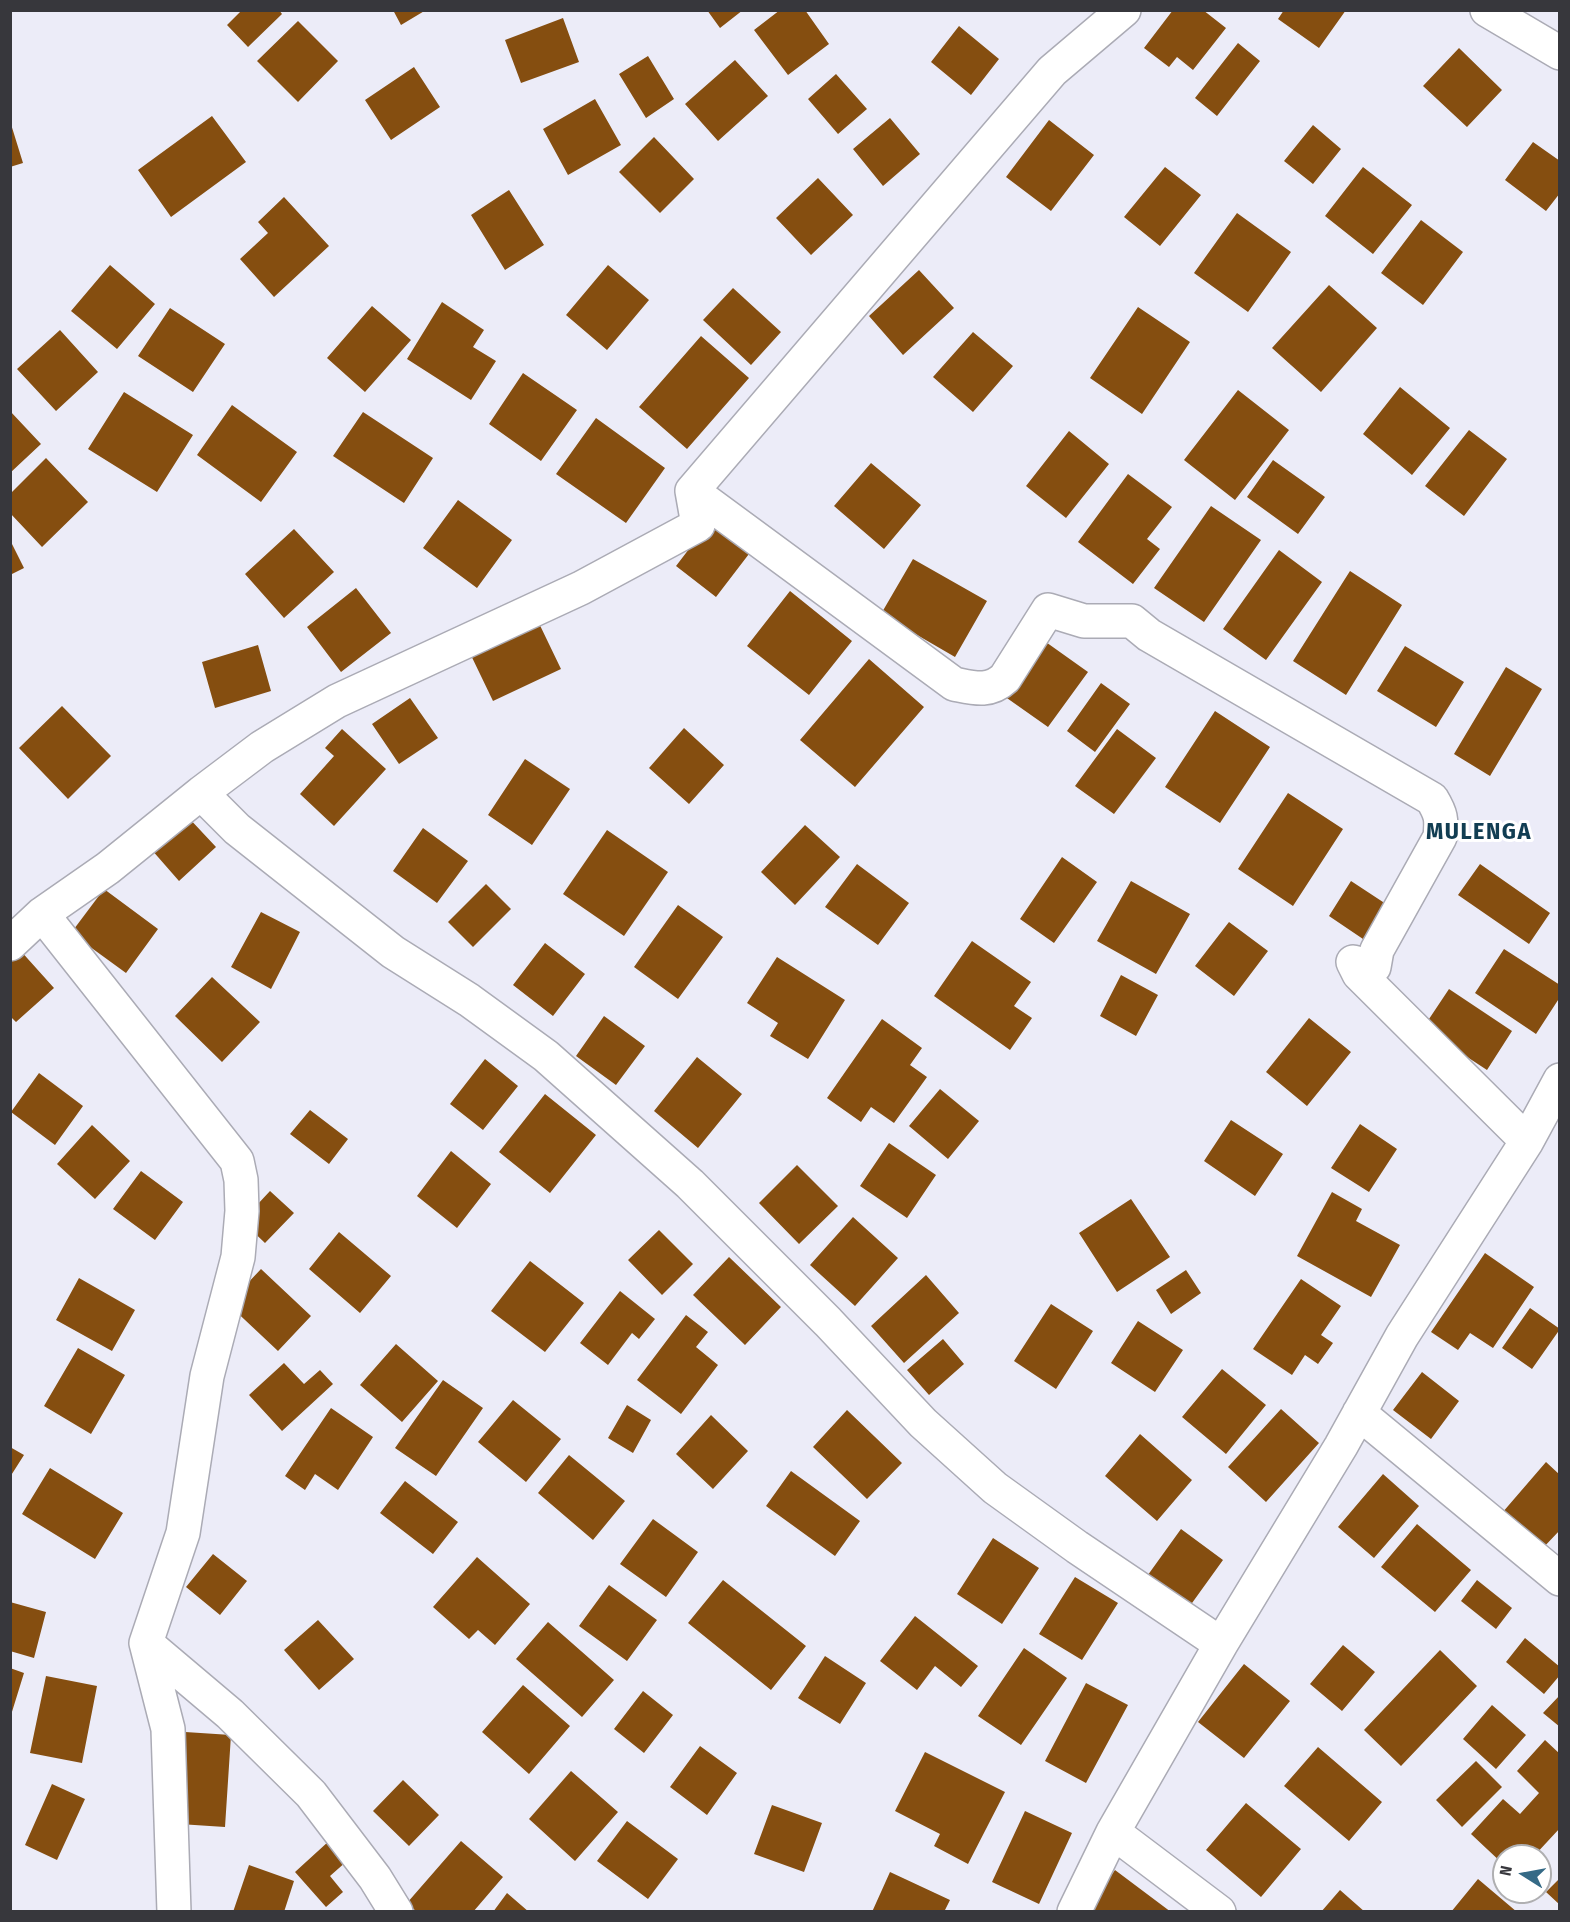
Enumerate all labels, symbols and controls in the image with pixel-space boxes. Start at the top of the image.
district label: MULENGA [1426,818,1532,846]
north arrow [1492,1844,1552,1904]
text: N [1496,1864,1516,1877]

